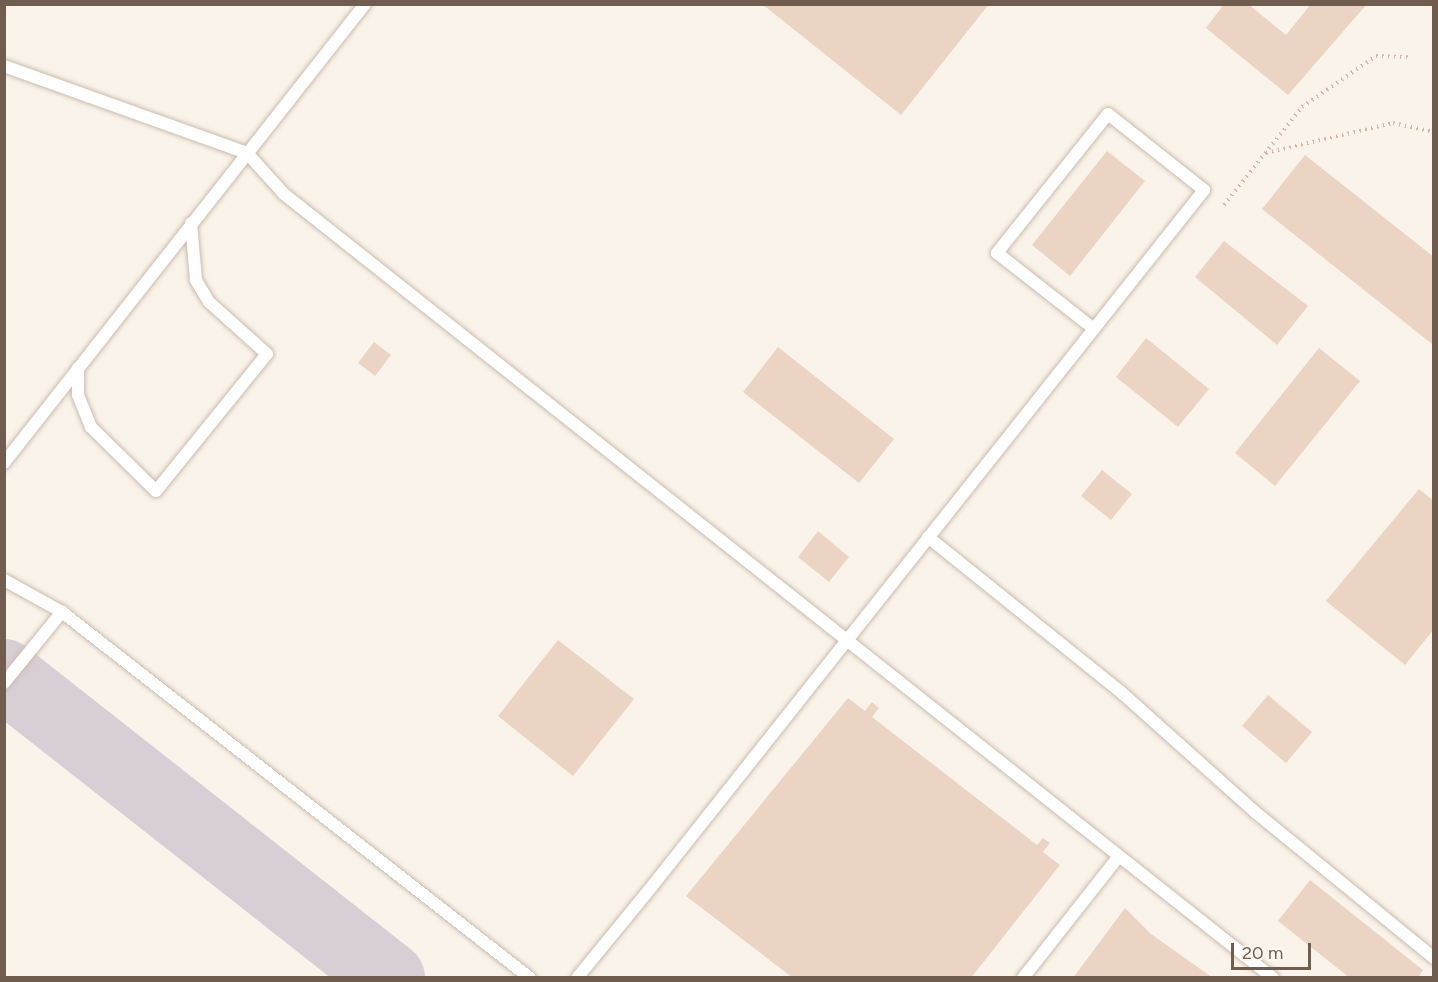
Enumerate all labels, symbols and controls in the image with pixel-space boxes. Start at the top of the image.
scale bar [1234,931,1314,969]
text: 20 m [1242,942,1283,964]

